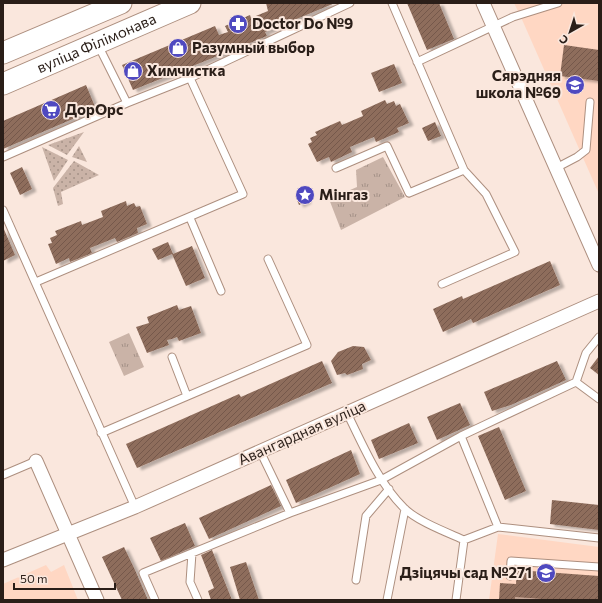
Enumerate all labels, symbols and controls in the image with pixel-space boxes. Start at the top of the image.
street label: вуліца Філімонава [34,9,159,76]
north arrow [550,12,590,52]
pharmacy icon: Doctor Do №9 [227,13,249,35]
place label: Doctor Do №9 [252,14,353,32]
text: С [556,32,570,48]
shop icon: Разумный выбор [167,37,189,59]
place label: Разумный выбор [192,38,315,56]
shop icon: Химчистка [122,60,144,82]
place label: Химчистка [147,61,225,79]
place label: Сярэдняя школа №69 [476,66,561,101]
school or university icon: Сярэдняя школа №69 [564,74,586,96]
supermarket icon: ДорОрс [40,99,62,121]
place label: ДорОрс [65,100,123,118]
place icon: Мінгаз [294,184,316,206]
place label: Мінгаз [319,185,368,203]
street label: Авангардная вуліца [235,396,368,468]
school or university icon: Дзіцячы сад №271 [535,562,557,584]
place label: Дзіцячы сад №271 [400,563,532,581]
scale bar [14,565,115,591]
text: 50 m [20,571,48,585]

